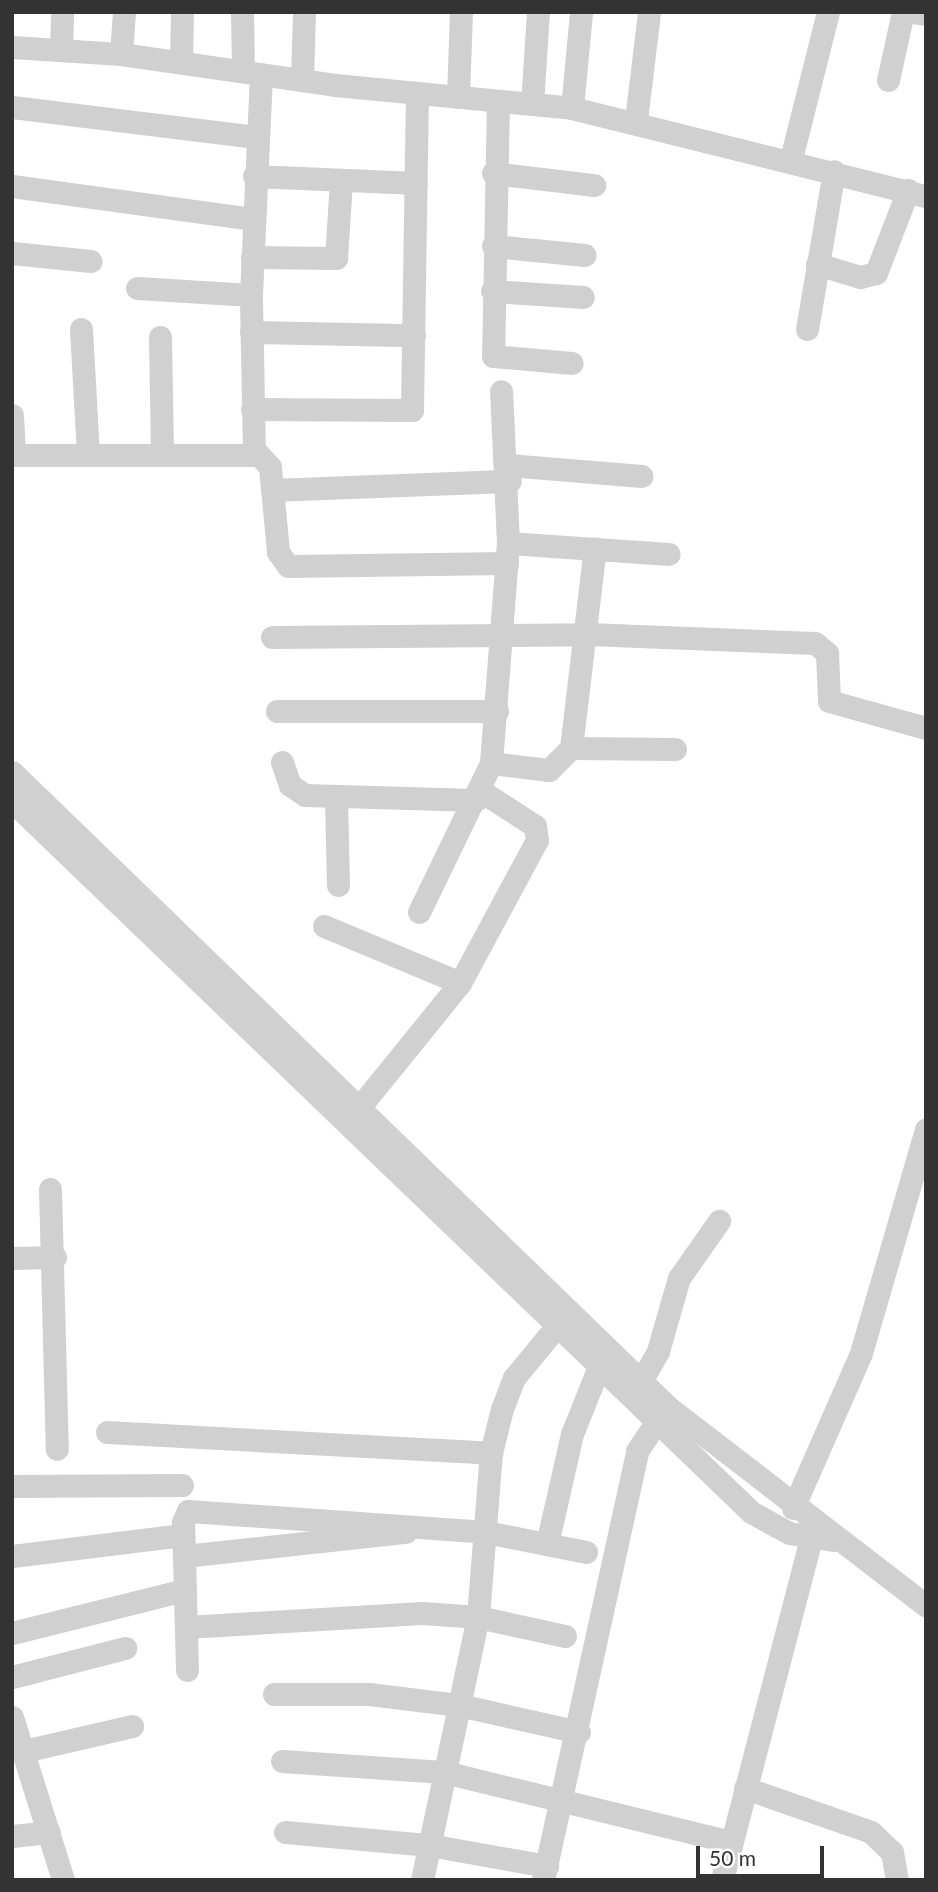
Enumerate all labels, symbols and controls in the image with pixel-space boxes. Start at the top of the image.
scale bar [700,1832,828,1876]
text: 50 m [709,1845,756,1870]

